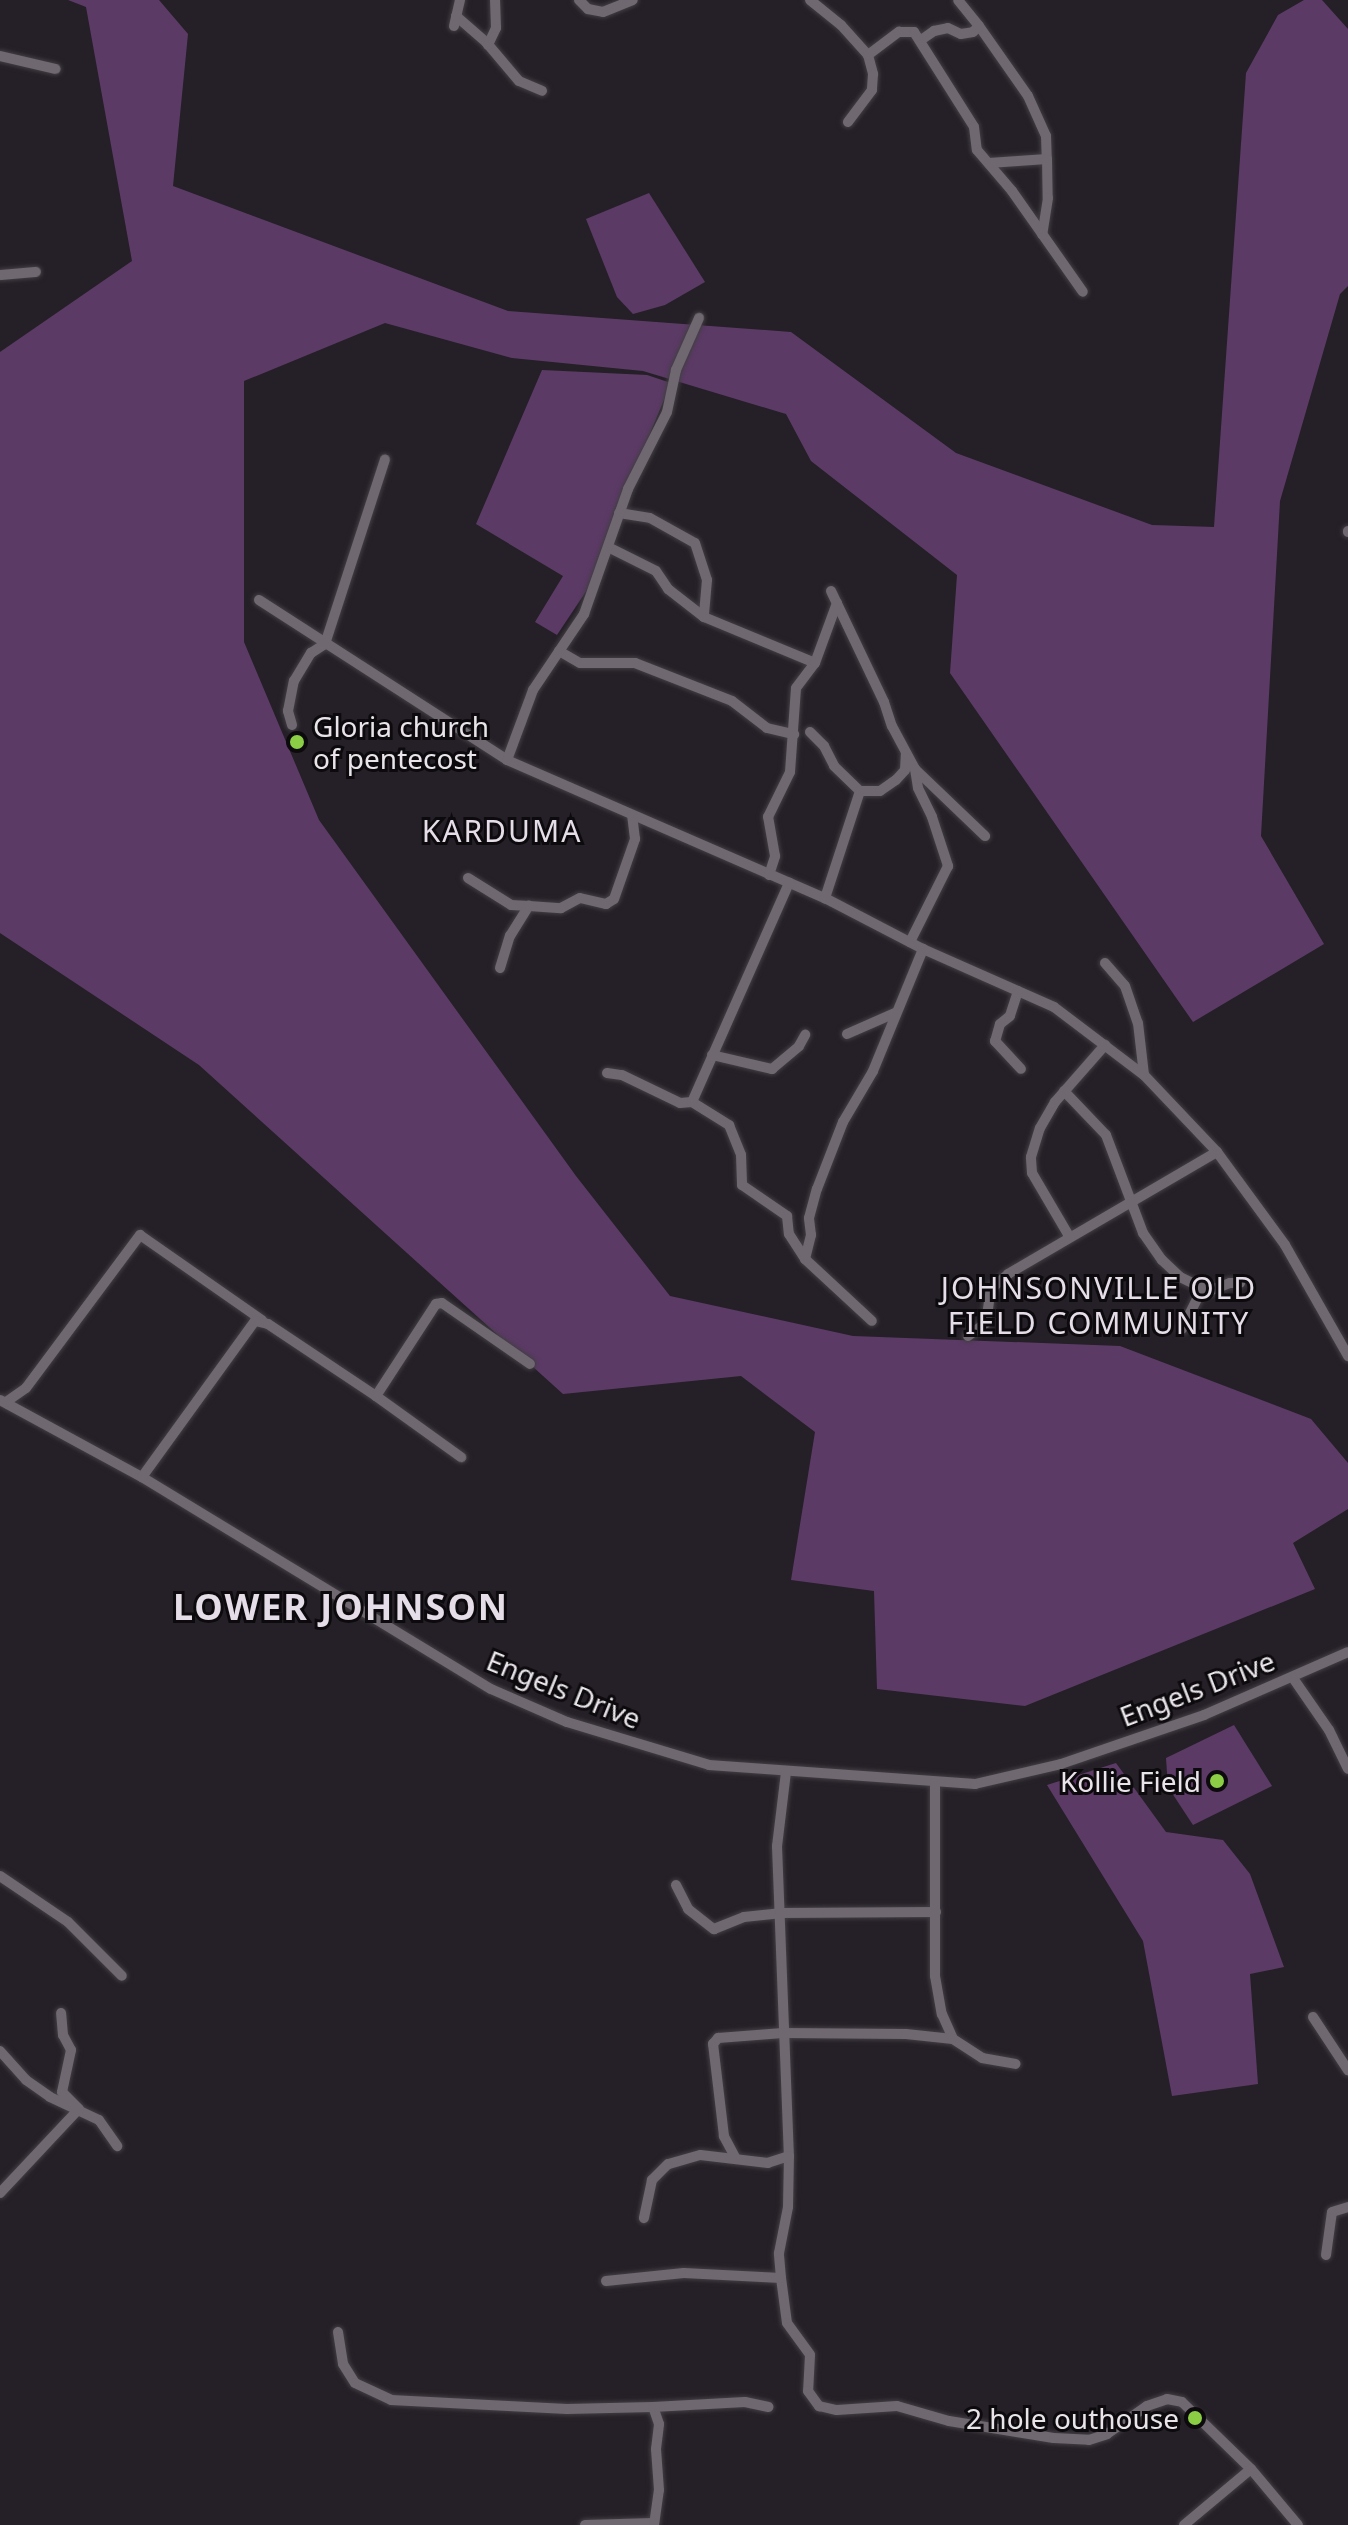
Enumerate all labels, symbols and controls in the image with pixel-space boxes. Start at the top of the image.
place label: Gloria church of pentecost [313,709,489,775]
marker: Gloria church of pentecost [288,733,306,751]
district label: KARDUMA [422,813,582,849]
district label: JOHNSONVILLE OLD FIELD COMMUNITY [941,1270,1257,1340]
district label: LOWER JOHNSON [173,1585,509,1629]
street label: Engels Drive [482,1643,646,1735]
street label: Engels Drive [1115,1643,1279,1733]
place label: Kollie Field [1060,1764,1201,1798]
marker: Kollie Field [1208,1772,1226,1790]
place label: 2 hole outhouse [966,2401,1179,2435]
marker: 2 hole outhouse [1186,2409,1204,2427]

